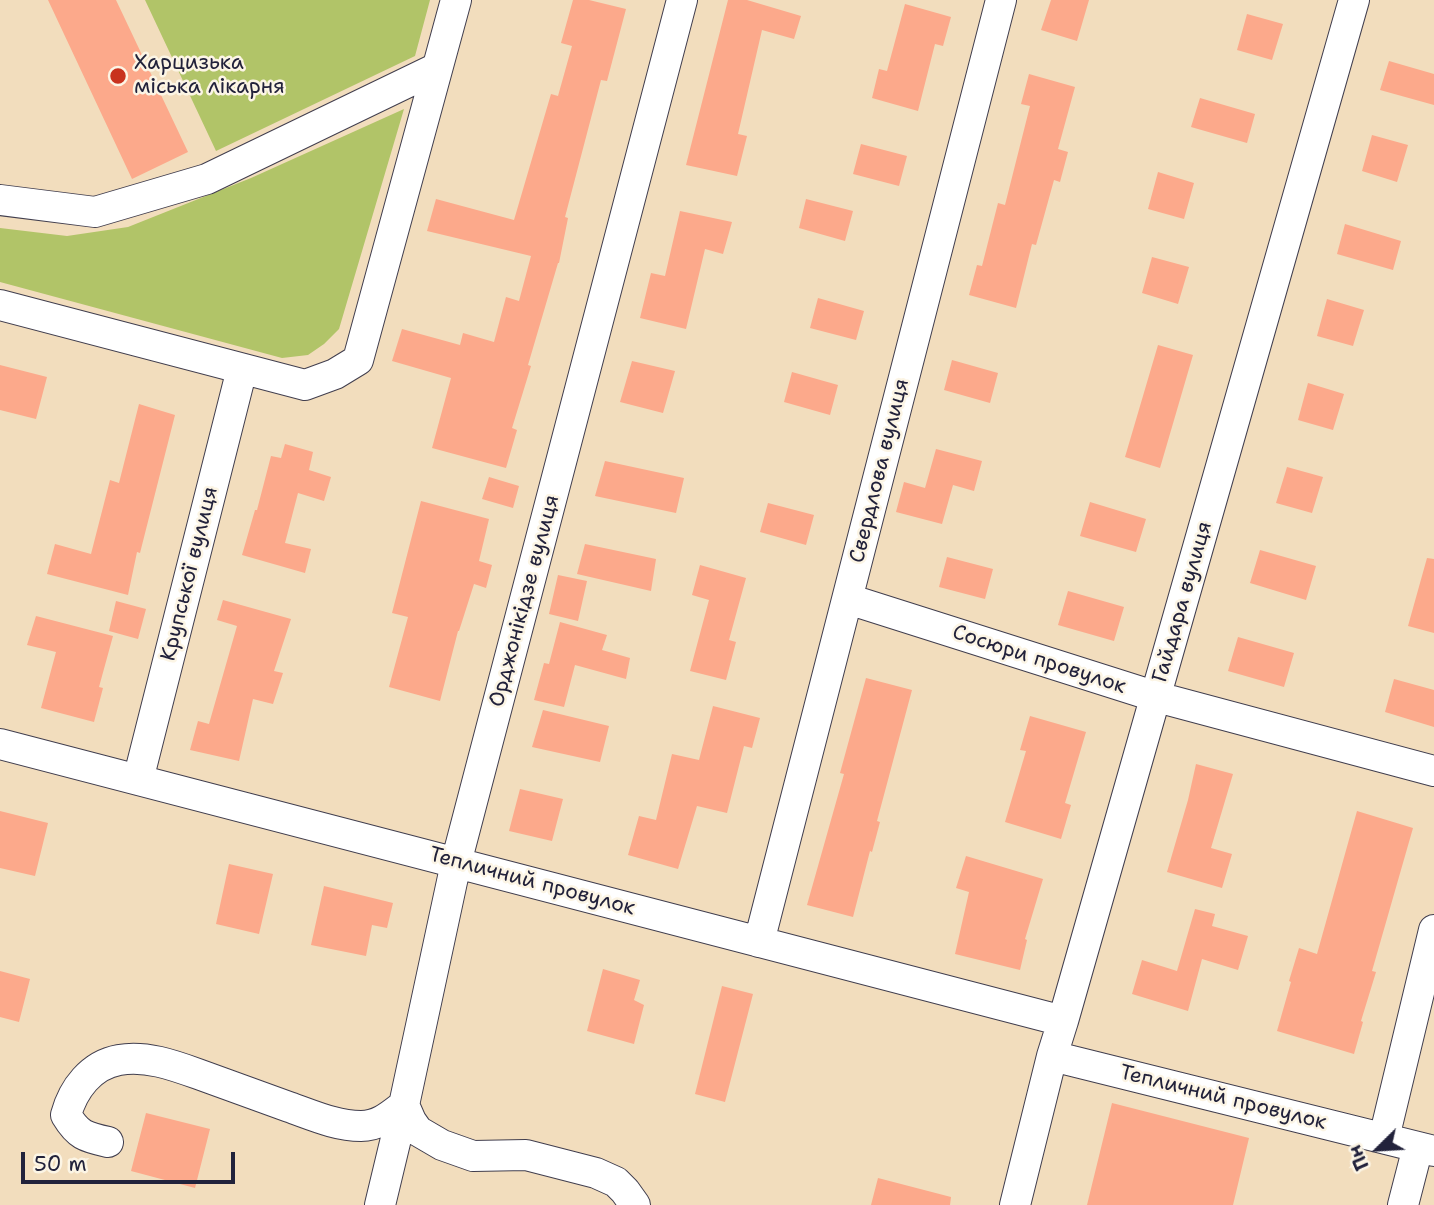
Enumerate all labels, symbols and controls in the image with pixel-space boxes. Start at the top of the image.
place label: Харцизька міська лікарня [134,51,285,101]
marker: Харцизька міська лікарня [108,66,128,86]
street label: Свердлова вулиця [845,376,915,566]
street label: Крупської вулиця [156,484,224,664]
street label: Орджонікідзе вулиця [485,492,565,710]
street label: Гайдара вулиця [1148,519,1218,685]
street label: Сосюри провулок [949,620,1129,700]
street label: Тепличний провулок [426,842,638,922]
street label: Тепличний провулок [1117,1060,1329,1136]
north arrow [1343,1114,1413,1184]
scale bar [24,1138,238,1182]
text: Пн [1342,1141,1375,1174]
text: 50 m [34,1150,87,1178]

